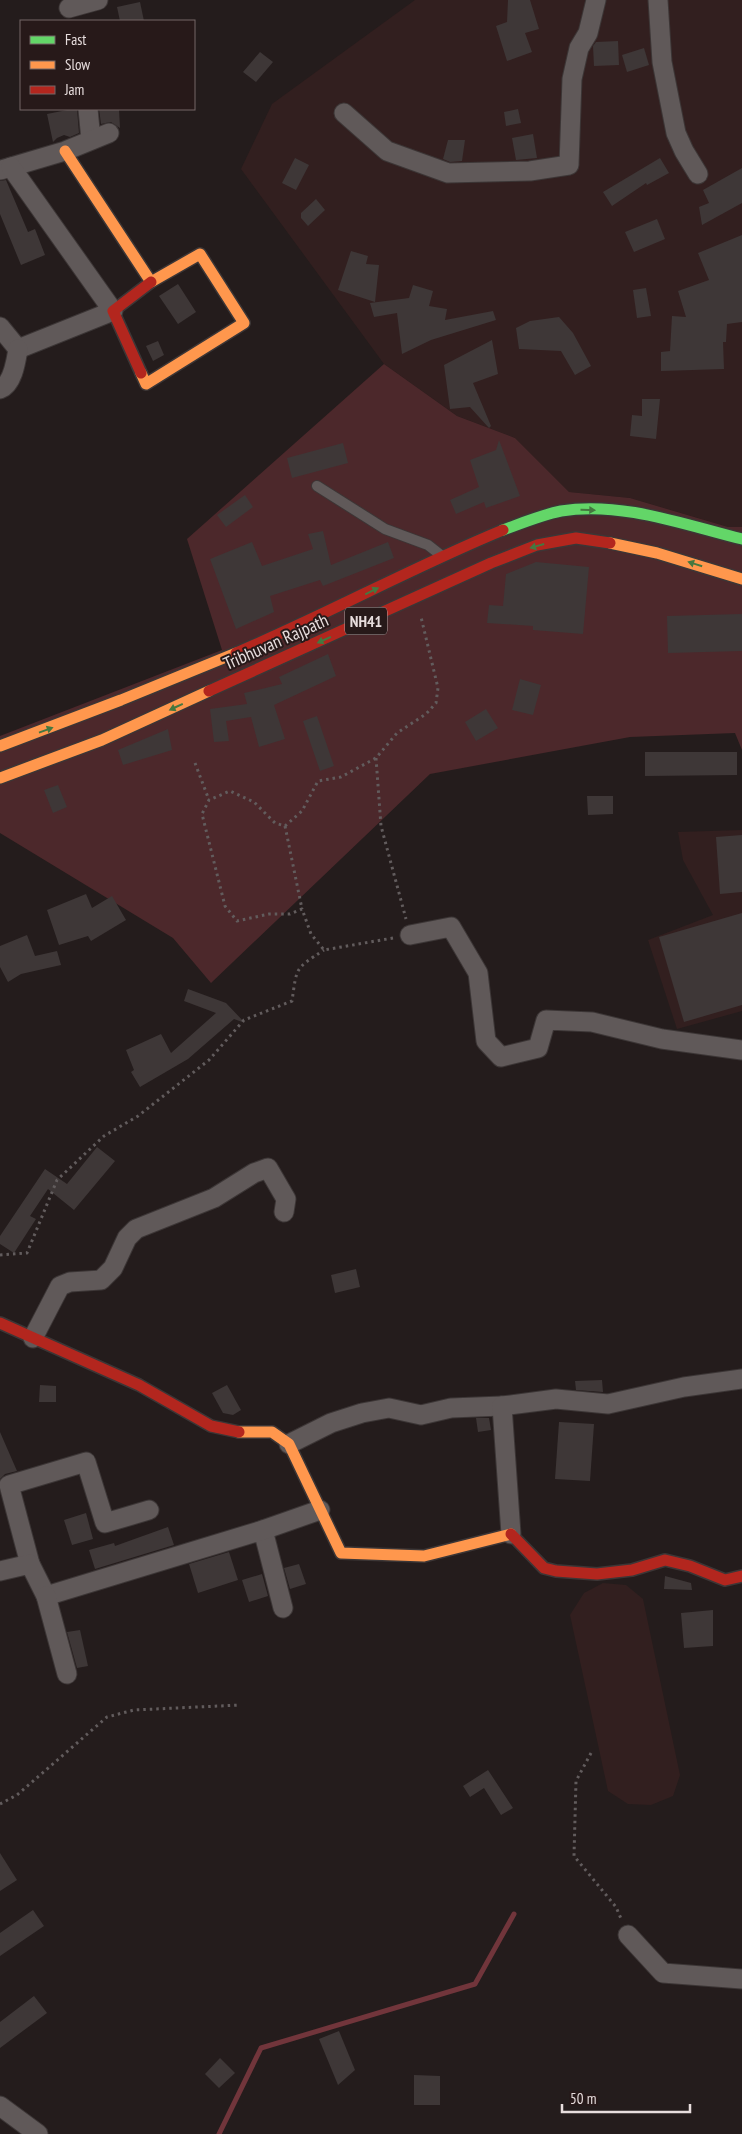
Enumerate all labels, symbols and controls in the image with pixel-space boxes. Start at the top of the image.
legend [20,20,195,110]
text: Fast [65,30,86,49]
text: Slow [65,55,90,74]
text: Jam [64,80,84,99]
one-way arrow [580,507,596,515]
one-way arrow [529,543,544,551]
one-way arrow [688,560,703,568]
one-way arrow [365,587,380,595]
street label: Tribhuvan Rajpath [220,608,332,675]
road number: NH41 [345,608,387,634]
one-way arrow [317,636,331,644]
one-way arrow [169,703,183,711]
one-way arrow [39,726,54,734]
scale bar [562,2082,690,2114]
text: 50 m [570,2089,596,2108]

